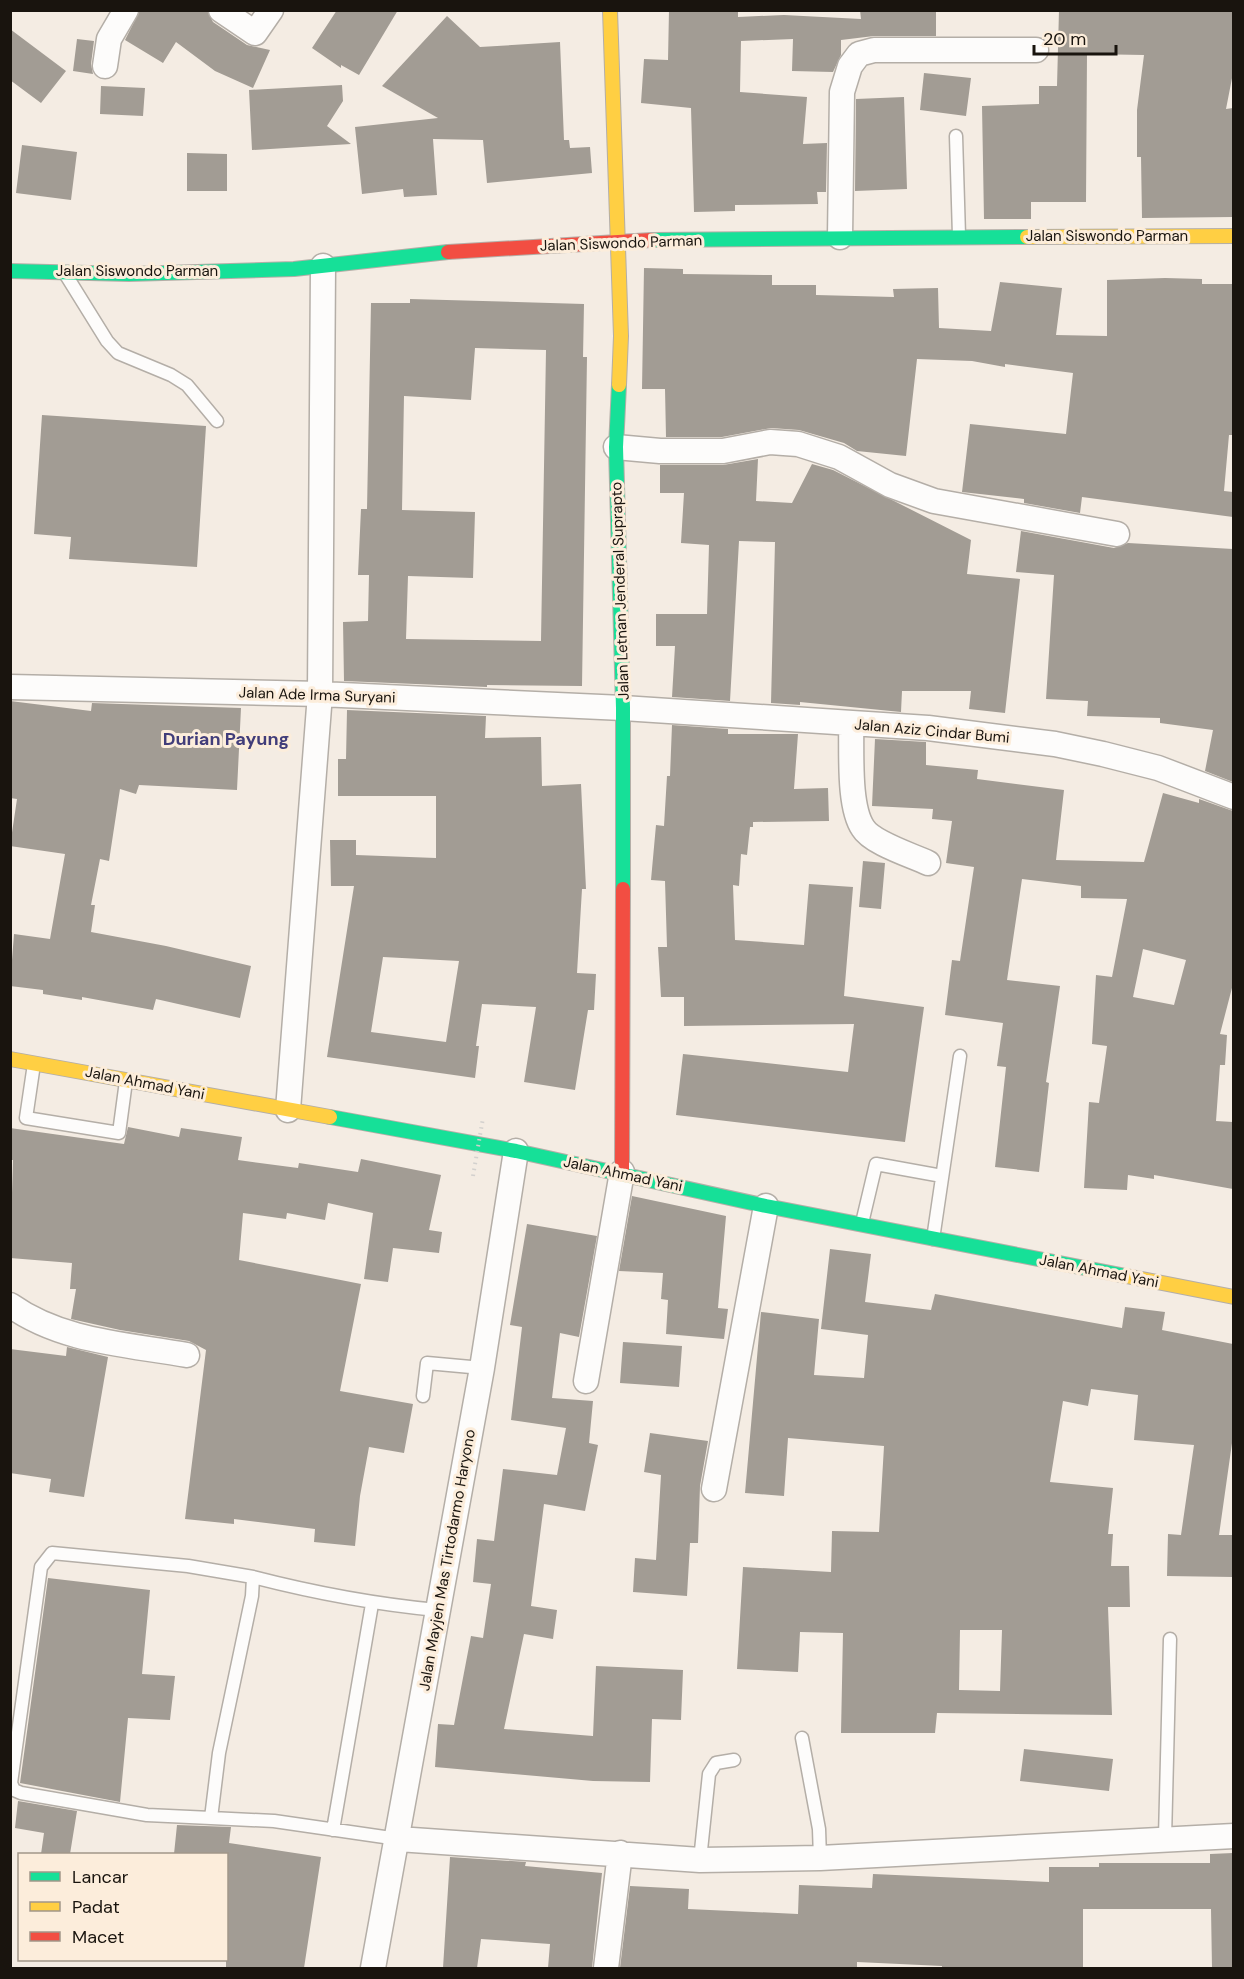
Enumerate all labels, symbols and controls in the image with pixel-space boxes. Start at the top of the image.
scale bar [1034,18,1116,56]
text: 20 m [1043,27,1086,51]
street label: Jalan Siswondo Parman [1026,226,1188,246]
street label: Jalan Siswondo Parman [539,230,703,256]
street label: Jalan Siswondo Parman [56,261,218,281]
street label: Jalan Letnan Jenderal Suprapto [606,481,634,701]
street label: Jalan Ade Irma Suryani [238,682,396,708]
street label: Jalan Aziz Cindar Bumi [854,714,1010,748]
district label: Durian Payung [163,727,289,751]
street label: Jalan Ahmad Yani [84,1062,206,1104]
street label: Jalan Ahmad Yani [562,1152,684,1196]
street label: Jalan Ahmad Yani [1038,1250,1160,1292]
street label: Jalan Mayjen Mas Tirtodarmo Haryono [414,1428,480,1692]
legend [18,1853,228,1961]
text: Lancar [72,1865,129,1889]
text: Padat [72,1895,120,1919]
text: Macet [72,1925,124,1949]

